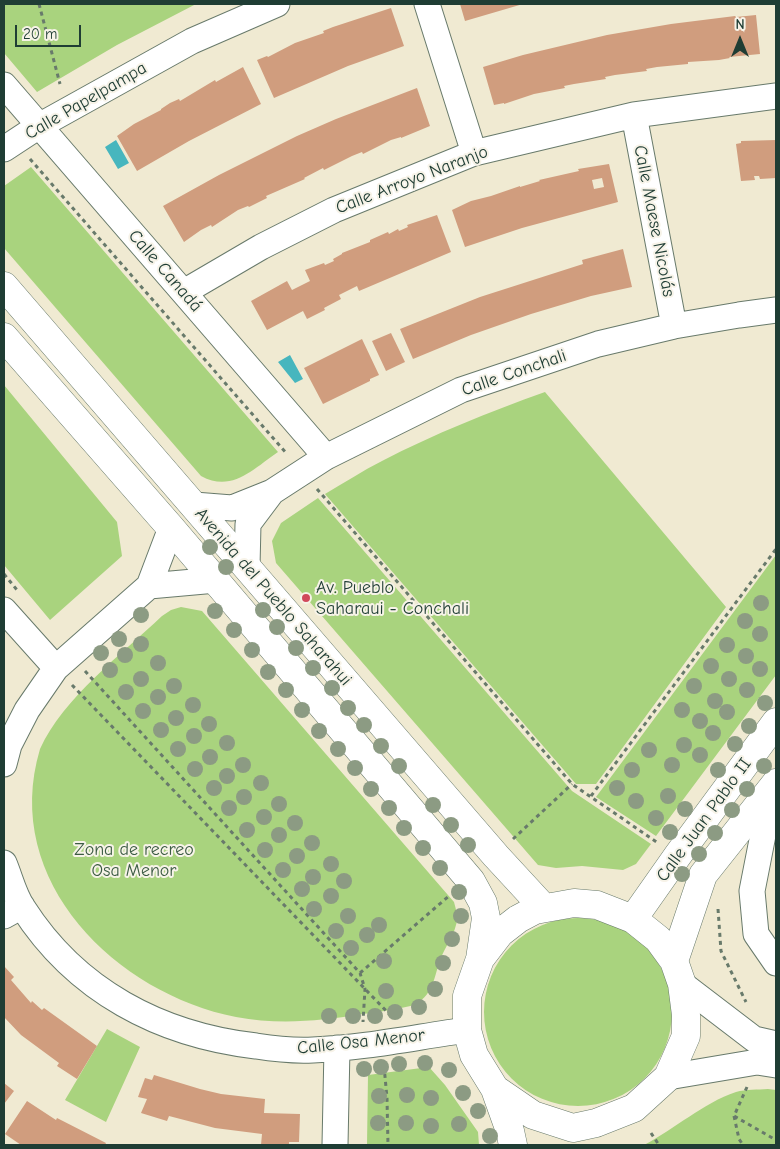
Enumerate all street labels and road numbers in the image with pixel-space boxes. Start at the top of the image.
street label: Calle Papelpampa [21,57,151,145]
street label: Calle Arroyo Naranjo [333,141,491,219]
street label: Calle Maese Nicolás [629,143,679,299]
street label: Calle Canadá [124,226,206,316]
street label: Calle Conchali [459,345,569,401]
street label: Avenida del Pueblo Saharahui [190,504,356,690]
street label: Calle Juan Pablo II [652,754,756,886]
street label: Calle Osa Menor [296,1025,426,1059]

